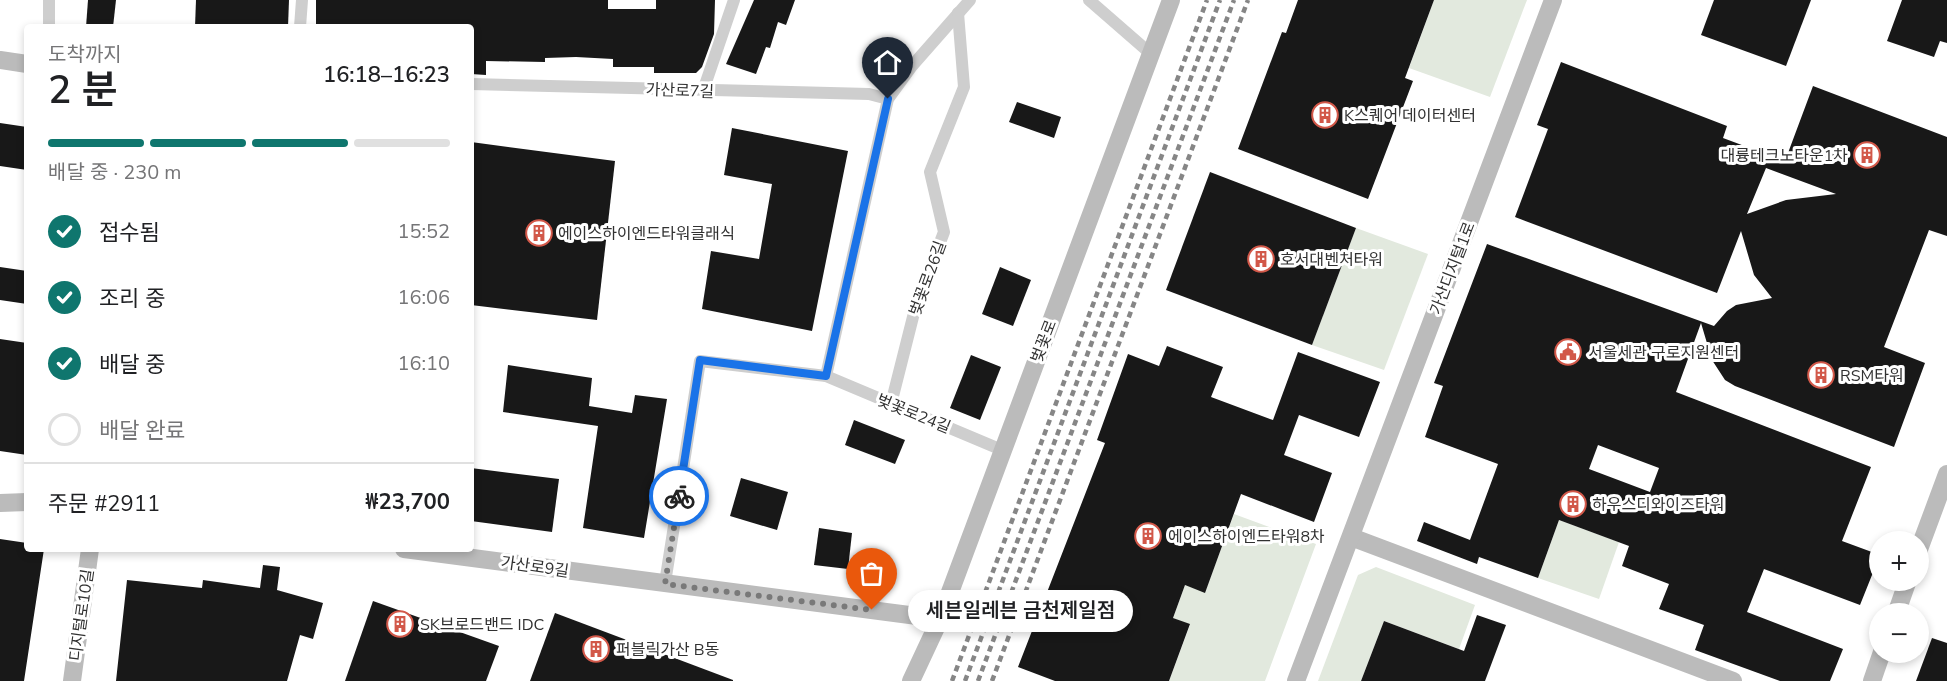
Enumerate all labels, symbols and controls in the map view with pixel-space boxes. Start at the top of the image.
pin [862,37,913,99]
text: 도착까지 [48,41,122,68]
icon: home [871,46,904,79]
text: 16:18–16:23 [323,60,450,90]
text: 2 분 [48,64,118,117]
street label: 가산로7길 [645,79,715,103]
building icon: K스퀘어 데이터센터 [1310,100,1340,130]
place label: K스퀘어 데이터센터 [1344,105,1476,127]
building icon: 대륭테크노타운1차 [1852,140,1882,170]
place label: 대륭테크노타운1차 [1721,145,1848,167]
text: 배달 중 · 230 m [48,159,181,186]
icon: check [48,215,81,248]
text: 접수됨 [99,218,160,248]
text: 15:52 [397,218,450,245]
building icon: 에이스하이엔드타워클래식 [524,218,554,248]
street label: 가산디지털1로 [1425,218,1481,318]
place label: 에이스하이엔드타워클래식 [558,223,735,245]
street label: 벚꽃로26길 [904,238,952,319]
building icon: 호서대벤처타워 [1246,244,1276,274]
place label: 호서대벤처타워 [1280,249,1383,271]
icon: check [48,281,81,314]
text: 조리 중 [99,284,165,314]
text: 16:06 [397,284,450,311]
street label: 벚꽃로 [1026,317,1062,366]
public building icon: 서울세관 구로지원센터 [1553,337,1583,367]
place label: 서울세관 구로지원센터 [1588,342,1739,364]
icon: check [48,347,81,380]
text: 배달 중 [99,350,165,380]
text: 16:10 [397,350,450,377]
building icon: RSM타워 [1806,360,1836,390]
place label: RSM타워 [1840,365,1904,387]
street label: 벚꽃로24길 [873,389,954,439]
text: 배달 완료 [99,416,186,446]
courier [649,466,709,526]
icon: bike [663,480,696,513]
text: ₩23,700 [365,487,450,517]
text: 주문 #2911 [48,489,160,519]
building icon: 하우스디와이즈타워 [1558,489,1588,519]
place label: 하우스디와이즈타워 [1592,494,1724,516]
building icon: 에이스하이엔드타워8차 [1133,521,1163,551]
place label: 에이스하이엔드타워8차 [1168,526,1325,548]
map controls [1869,531,1929,663]
button: + [1869,531,1929,591]
pin [846,548,897,610]
street label: 가산로9길 [499,551,570,583]
icon: bag [855,557,888,590]
street label: 디지털로10길 [65,568,99,663]
callout: 세븐일레븐 금천제일점 [908,589,1133,631]
text: 세븐일레븐 금천제일점 [926,597,1115,624]
button: − [1869,603,1929,663]
building icon: SK브로드밴드 IDC [385,609,415,639]
place label: SK브로드밴드 IDC [420,614,545,636]
building icon: 퍼블릭가산 B동 [581,634,611,664]
place label: 퍼블릭가산 B동 [616,639,720,661]

